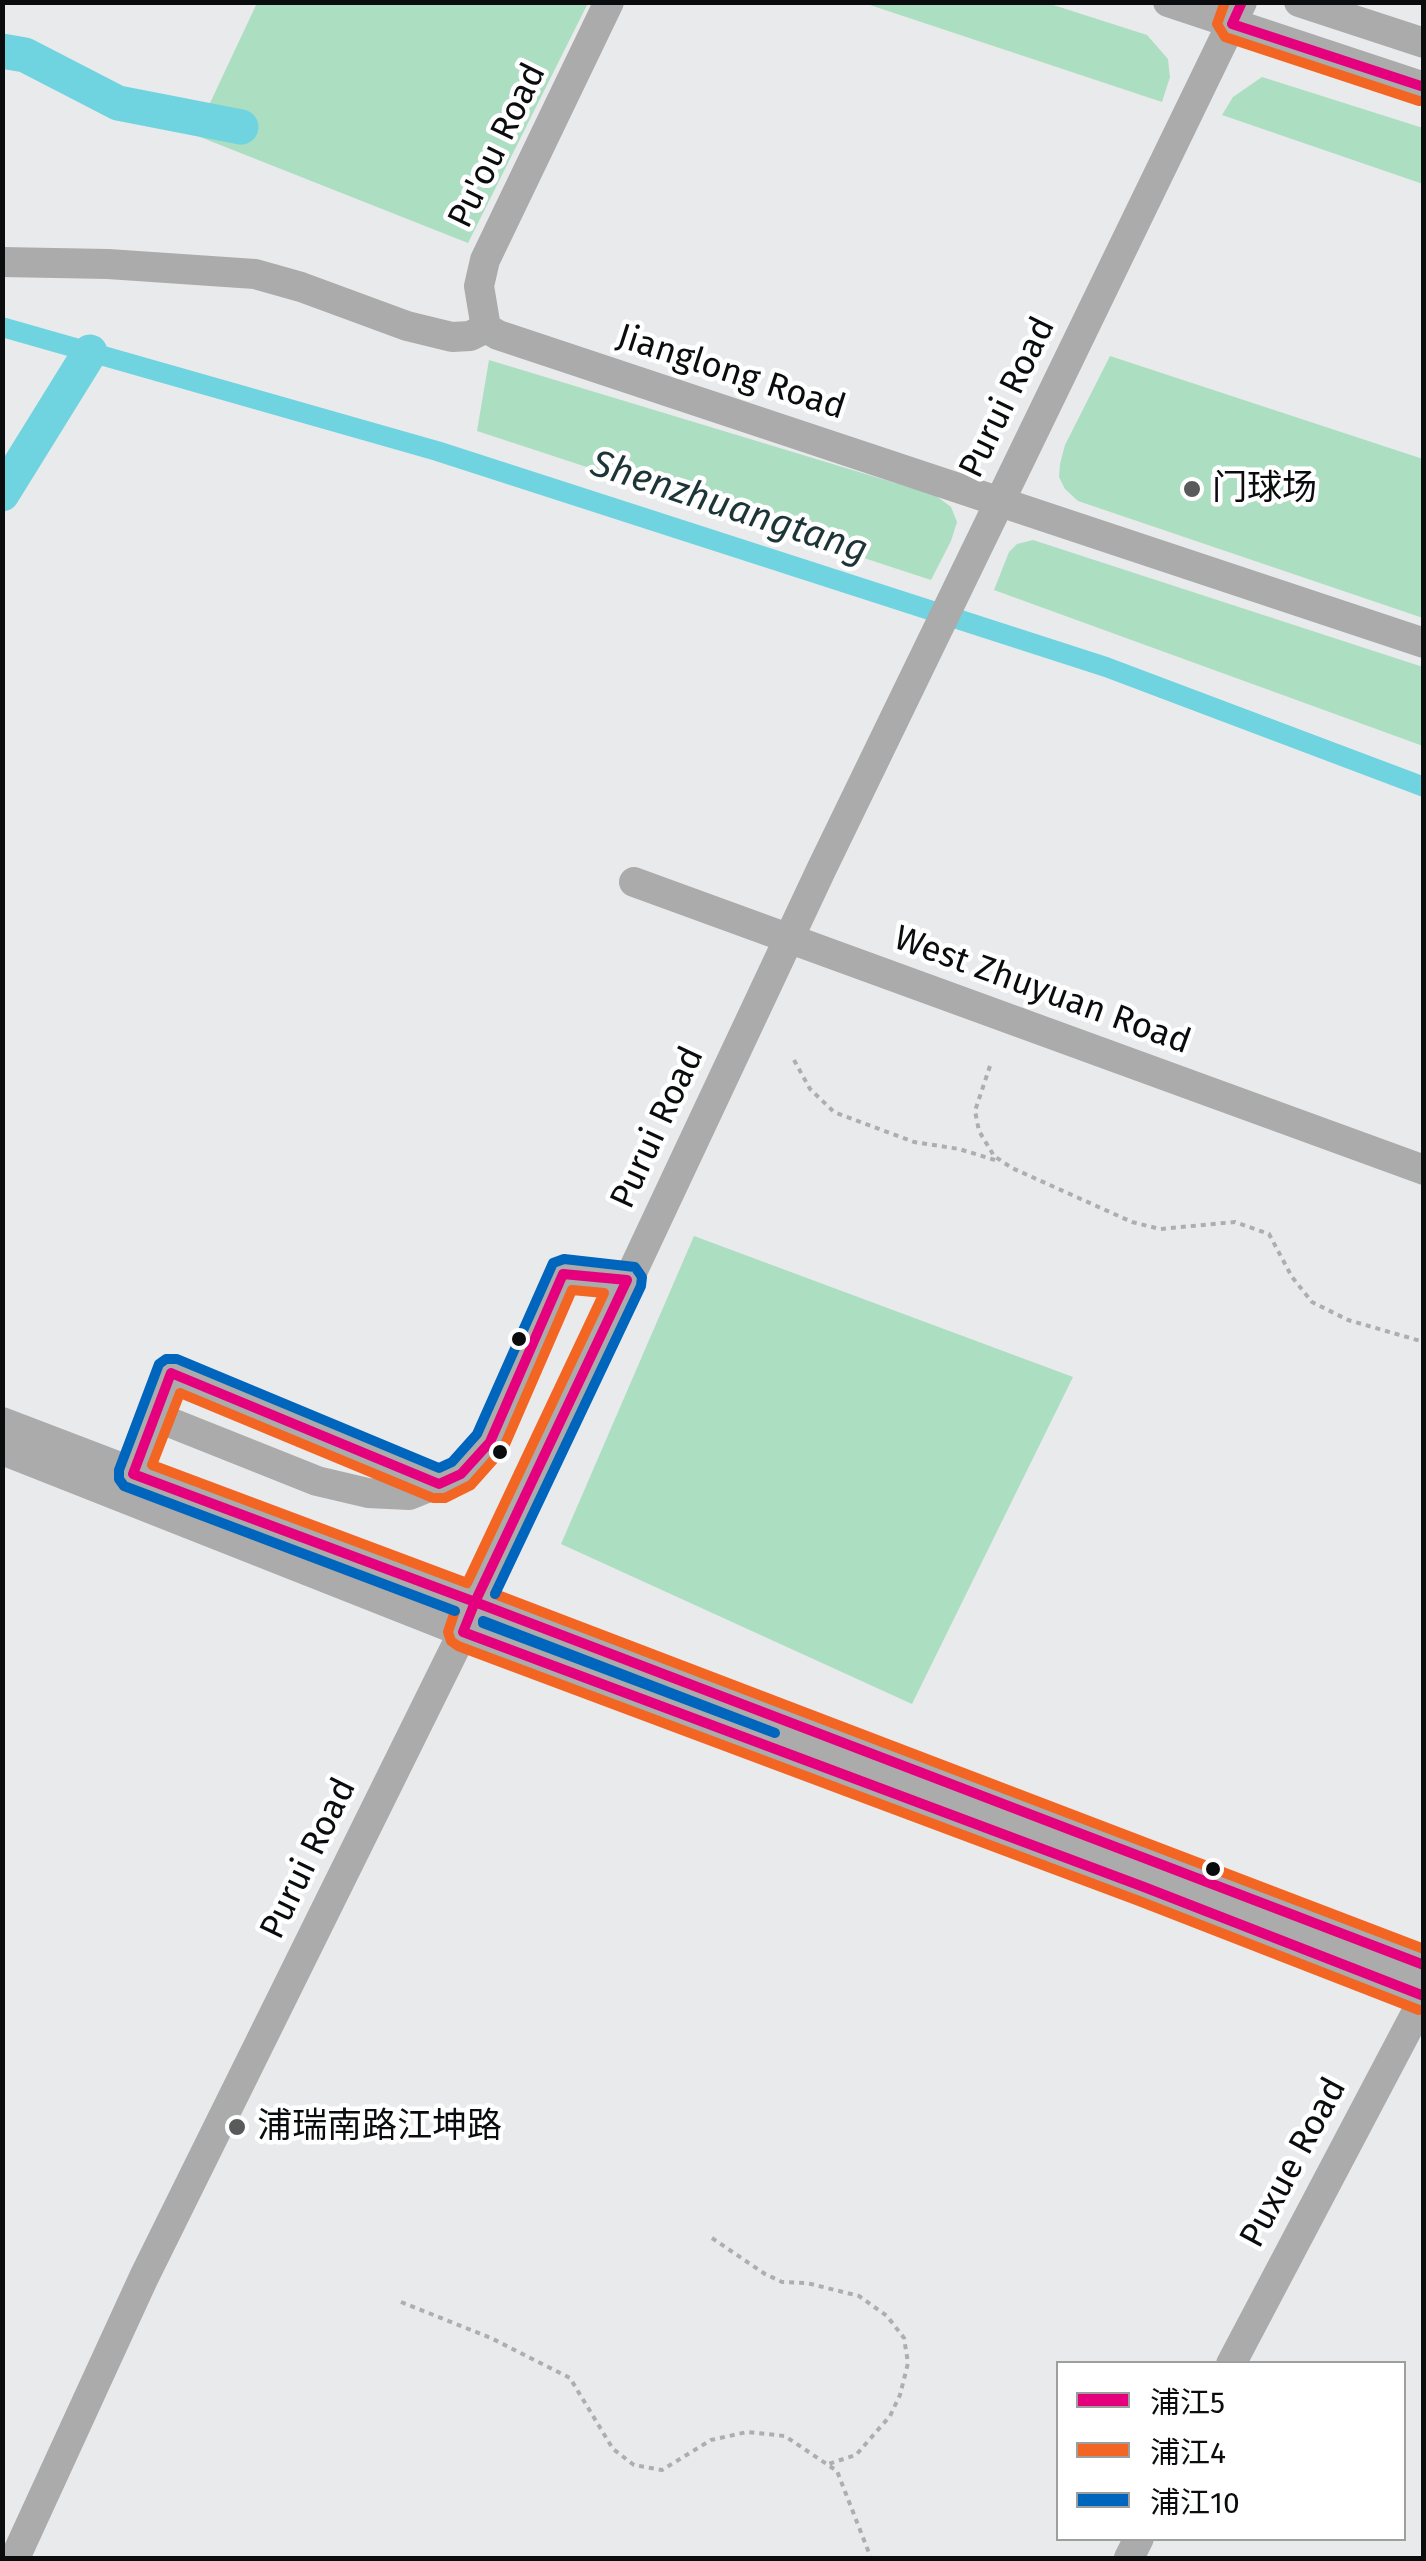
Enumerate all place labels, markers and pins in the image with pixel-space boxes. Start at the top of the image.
place label: 门球场 [1212,468,1317,510]
marker: 门球场 [1181,478,1203,500]
unlabelled marker [509,1329,529,1349]
unlabelled marker [490,1442,510,1462]
unlabelled marker [1203,1859,1223,1879]
place label: 浦瑞南路江坤路 [257,2106,502,2148]
marker: 浦瑞南路江坤路 [226,2116,248,2138]

